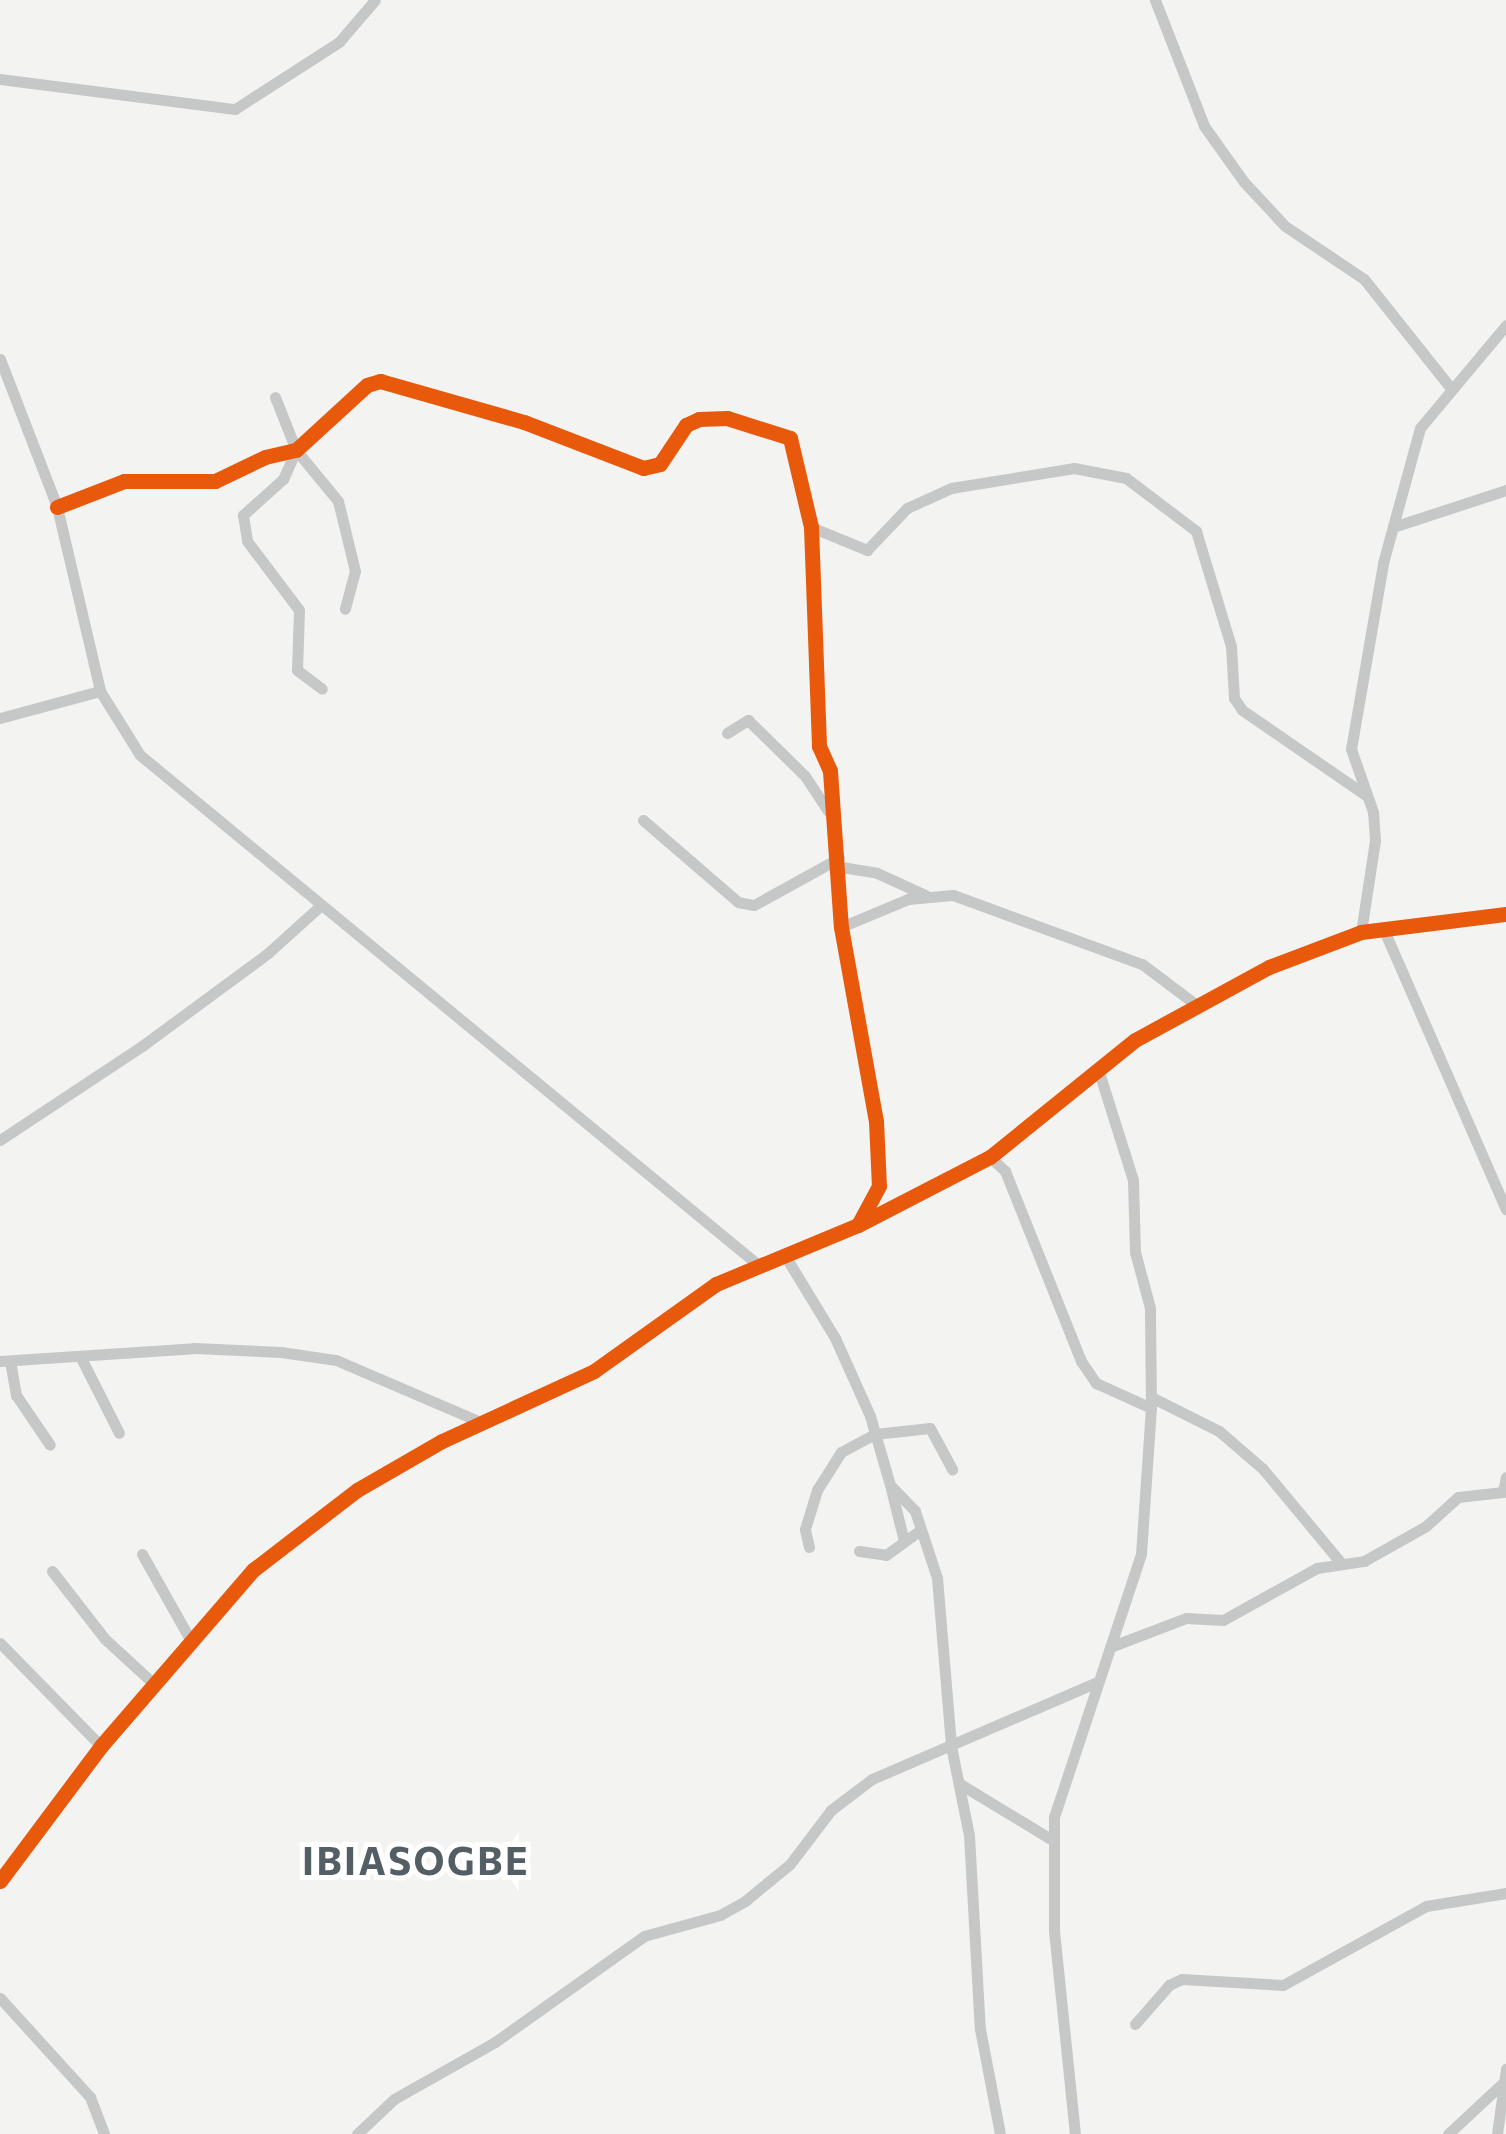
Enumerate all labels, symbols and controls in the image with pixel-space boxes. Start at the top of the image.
district label: IBIASOGBE [302,1837,530,1883]

